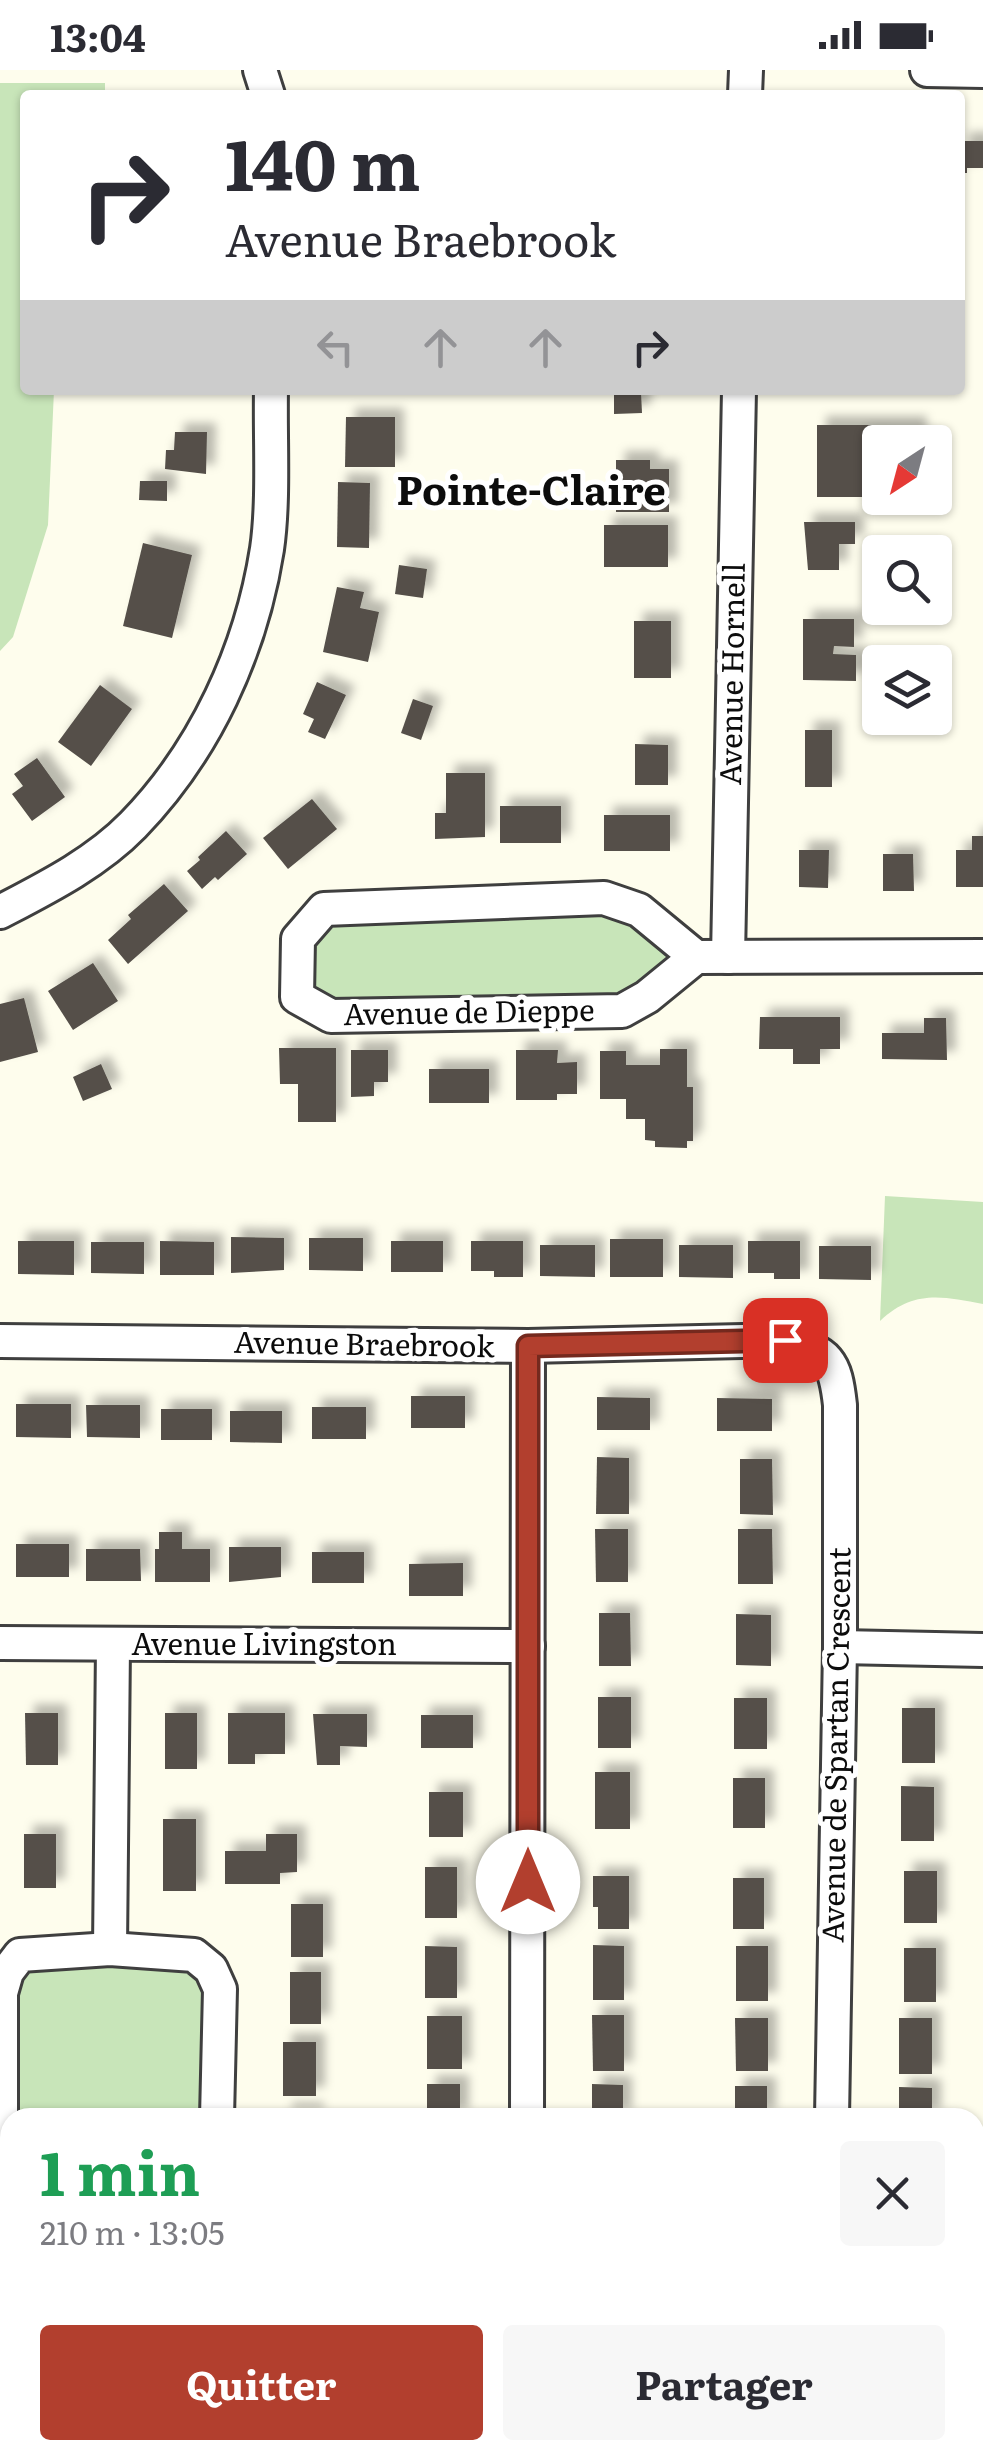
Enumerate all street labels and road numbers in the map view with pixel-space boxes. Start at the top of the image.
street label: Avenue Hornell [706,562,754,786]
street label: Avenue de Dieppe [343,986,595,1034]
street label: Avenue Braebrook [233,1318,496,1366]
street label: Avenue de Spartan Crescent [809,1547,859,1943]
street label: Avenue Livingston [131,1620,397,1664]

